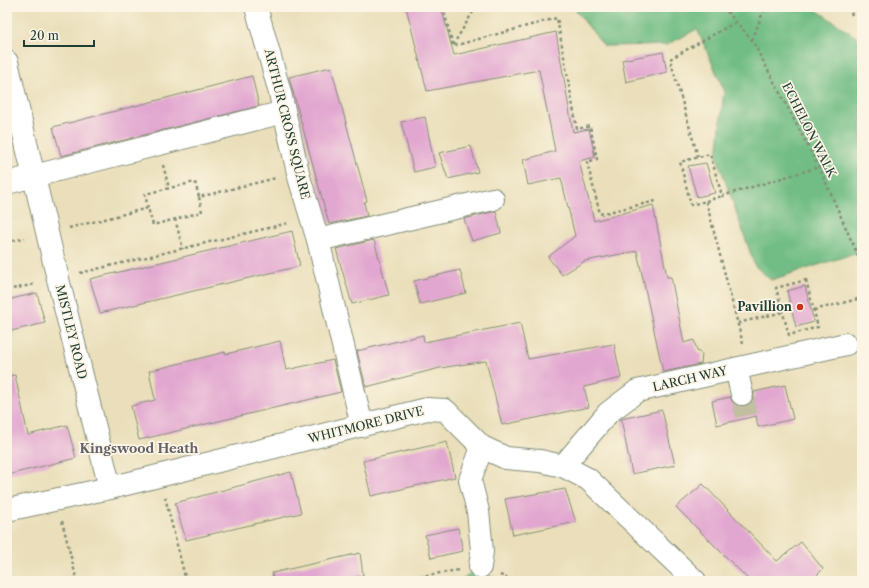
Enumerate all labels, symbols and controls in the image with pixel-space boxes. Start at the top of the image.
scale bar [24,22,94,48]
text: 20 m [30,28,59,43]
street label: ARTHUR CROSS SQUARE [261,46,313,201]
street label: ECHELON WALK [779,80,840,180]
street label: MISTLEY ROAD [52,283,91,381]
place label: Pavillion [737,299,793,314]
marker: Pavillion [795,302,805,312]
street label: LARCH WAY [651,362,729,394]
street label: WHITMORE DRIVE [305,403,425,446]
district label: Kingswood Heath [80,440,199,456]

